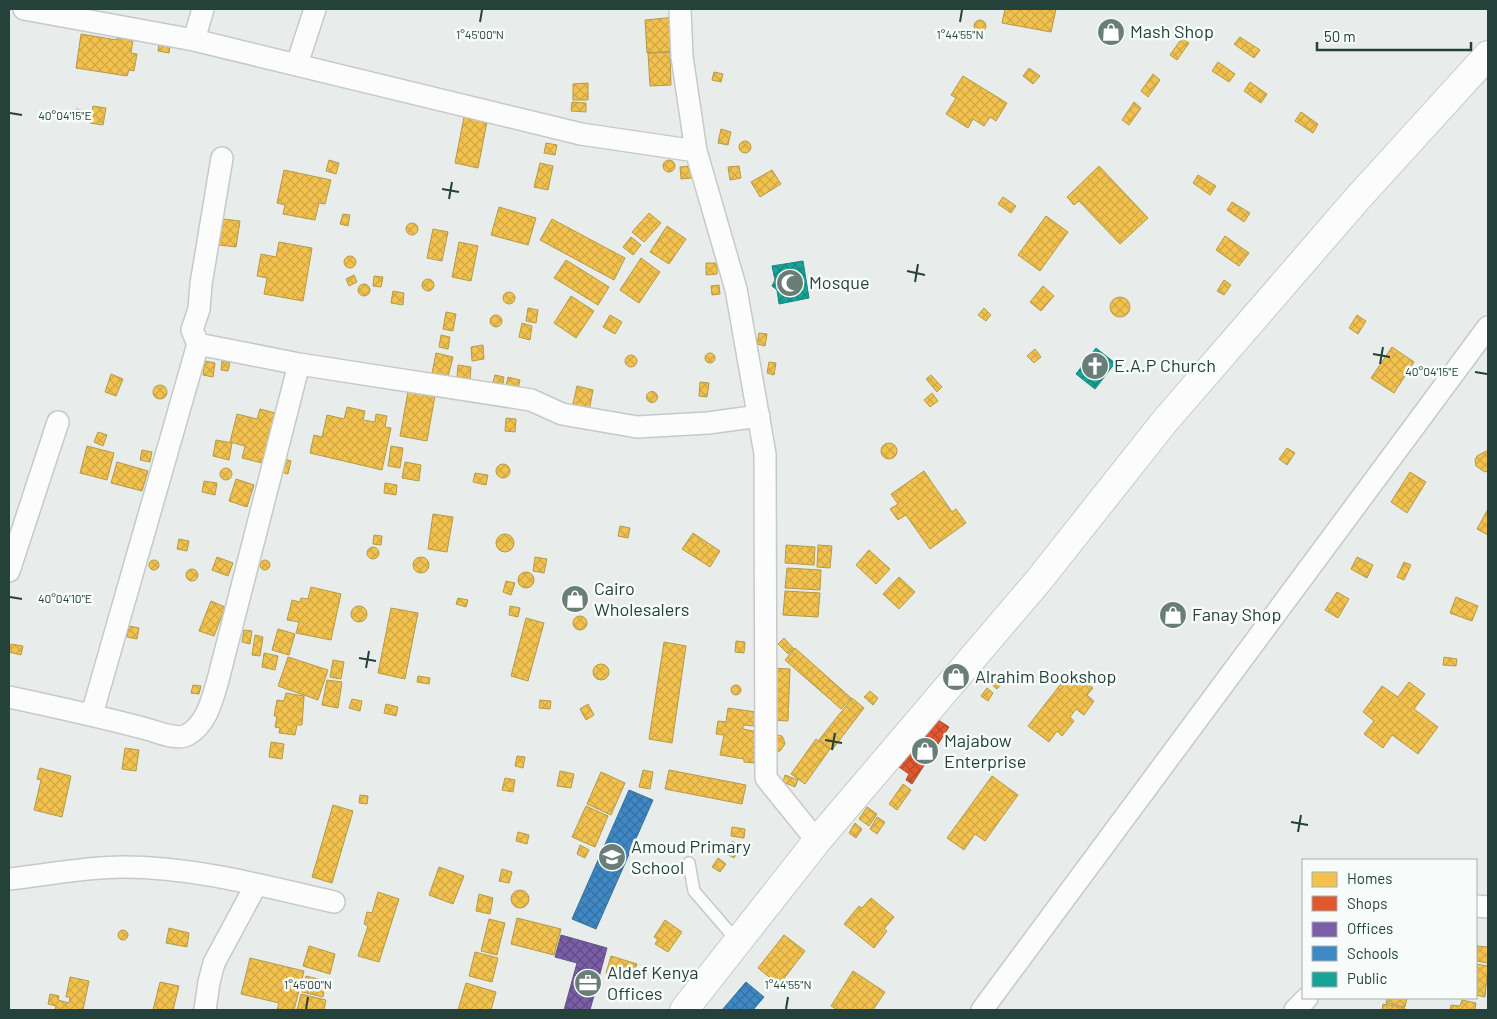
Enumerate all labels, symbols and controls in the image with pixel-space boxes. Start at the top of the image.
shop icon: Mash Shop [1096,17,1126,47]
place label: Mash Shop [1130,20,1214,42]
scale bar [1317,20,1471,52]
text: 1°45'00"N [456,27,504,41]
text: 1°44'55"N [936,27,984,41]
text: 50 m [1324,27,1356,45]
text: 40°04'15"E [38,108,92,122]
mosque icon: Mosque [775,268,805,298]
place label: Mosque [809,271,870,293]
church icon: E.A.P Church [1080,351,1110,381]
place label: E.A.P Church [1114,354,1216,376]
text: 40°04'15"E [1405,364,1459,378]
place label: Cairo Wholesalers [594,577,690,620]
shop icon: Cairo Wholesalers [560,584,590,614]
text: 40°04'10"E [38,591,92,605]
shop icon: Fanay Shop [1158,600,1188,630]
place label: Fanay Shop [1192,603,1281,625]
shop icon: Alrahim Bookshop [941,662,971,692]
place label: Alrahim Bookshop [975,665,1116,687]
place label: Majabow Enterprise [944,729,1026,772]
shop icon: Majabow Enterprise [910,736,940,766]
place label: Amoud Primary School [631,835,751,878]
school or university icon: Amoud Primary School [597,842,627,872]
legend [1302,859,1477,999]
text: Homes [1347,869,1392,887]
text: Shops [1347,894,1387,912]
text: Offices [1347,919,1393,937]
text: Schools [1347,944,1399,962]
place label: Aldef Kenya Offices [607,961,699,1004]
office icon: Aldef Kenya Offices [573,968,603,998]
text: Public [1347,969,1387,987]
text: 1°45'00"N [284,977,332,991]
text: 1°44'55"N [764,977,812,991]

